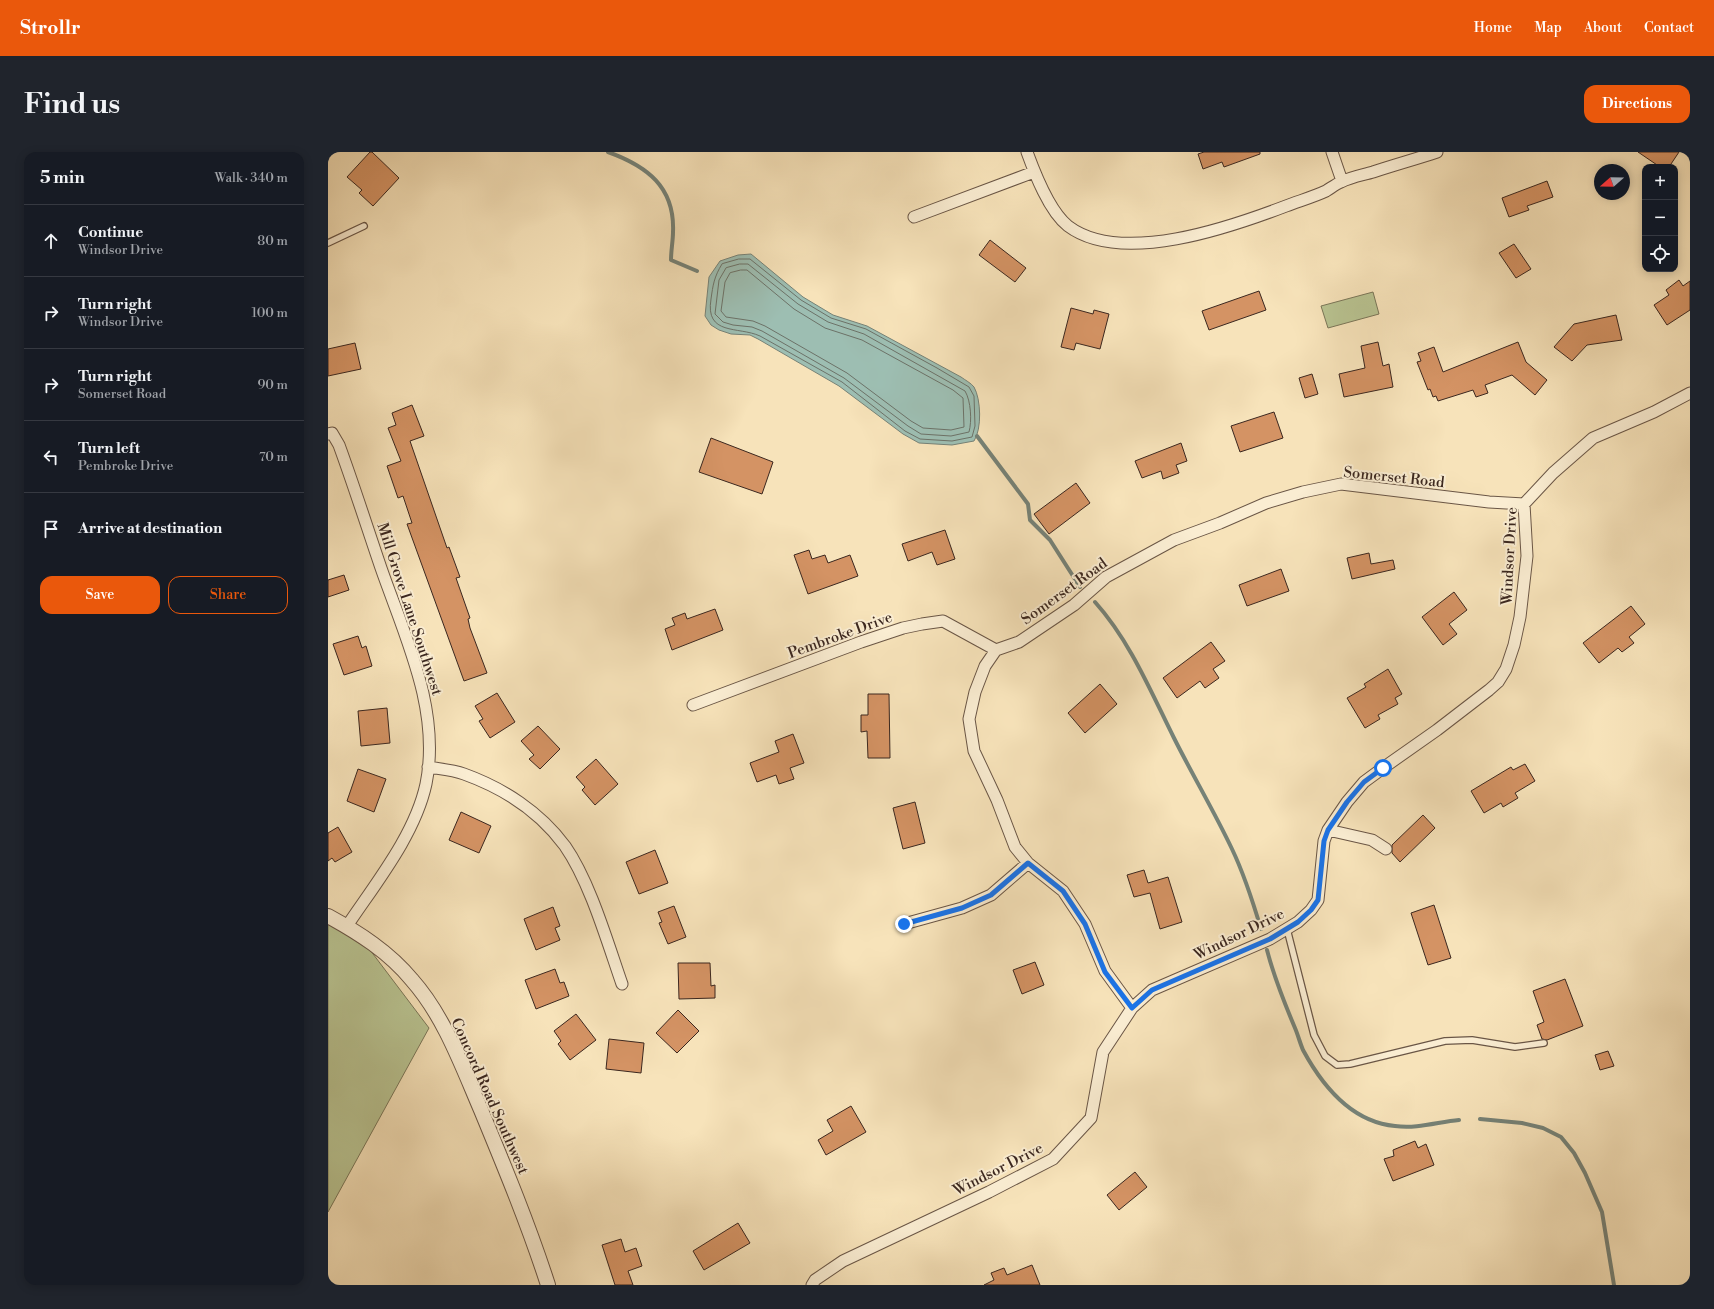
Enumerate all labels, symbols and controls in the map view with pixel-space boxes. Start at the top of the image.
text: Strollr [20,16,81,40]
text: Home [1474,19,1512,37]
text: Map [1534,19,1562,37]
text: About [1584,19,1622,37]
text: Contact [1644,19,1694,37]
button: Directions [1584,85,1690,123]
text: Find us [24,87,120,122]
north arrow [1594,164,1630,200]
map controls [1642,164,1678,272]
button: + [1642,164,1678,200]
text: 5 min [40,167,85,189]
text: Walk · 340 m [215,170,288,186]
button: − [1642,200,1678,236]
text: Continue [78,223,143,242]
icon: ahead [40,230,62,252]
text: 80 m [257,233,288,249]
button: locate [1642,236,1678,272]
text: Windsor Drive [78,242,163,258]
text: Turn right [78,295,152,314]
icon: right [40,302,62,324]
text: 100 m [252,305,288,321]
text: Windsor Drive [78,314,163,330]
text: Turn right [78,367,152,386]
icon: right [40,374,62,396]
text: 90 m [257,377,288,393]
text: Somerset Road [78,386,166,402]
text: Turn left [78,439,140,458]
icon: left [40,446,62,468]
text: 70 m [259,449,288,465]
text: Pembroke Drive [78,458,173,474]
street label: Somerset Road [1342,463,1446,492]
street label: Windsor Drive [1497,506,1522,607]
icon: arrive [40,518,62,540]
text: Arrive at destination [78,519,222,538]
street label: Mill Grove Lane Southwest [373,520,447,699]
street label: Somerset Road [1018,554,1111,629]
button: Save [40,576,160,614]
button: Share [168,576,288,614]
street label: Pembroke Drive [785,608,895,663]
route start [1374,759,1392,777]
street label: Windsor Drive [1190,904,1288,965]
route end [895,915,913,933]
street label: Concord Road Southwest [446,1015,533,1178]
street label: Windsor Drive [949,1139,1046,1201]

